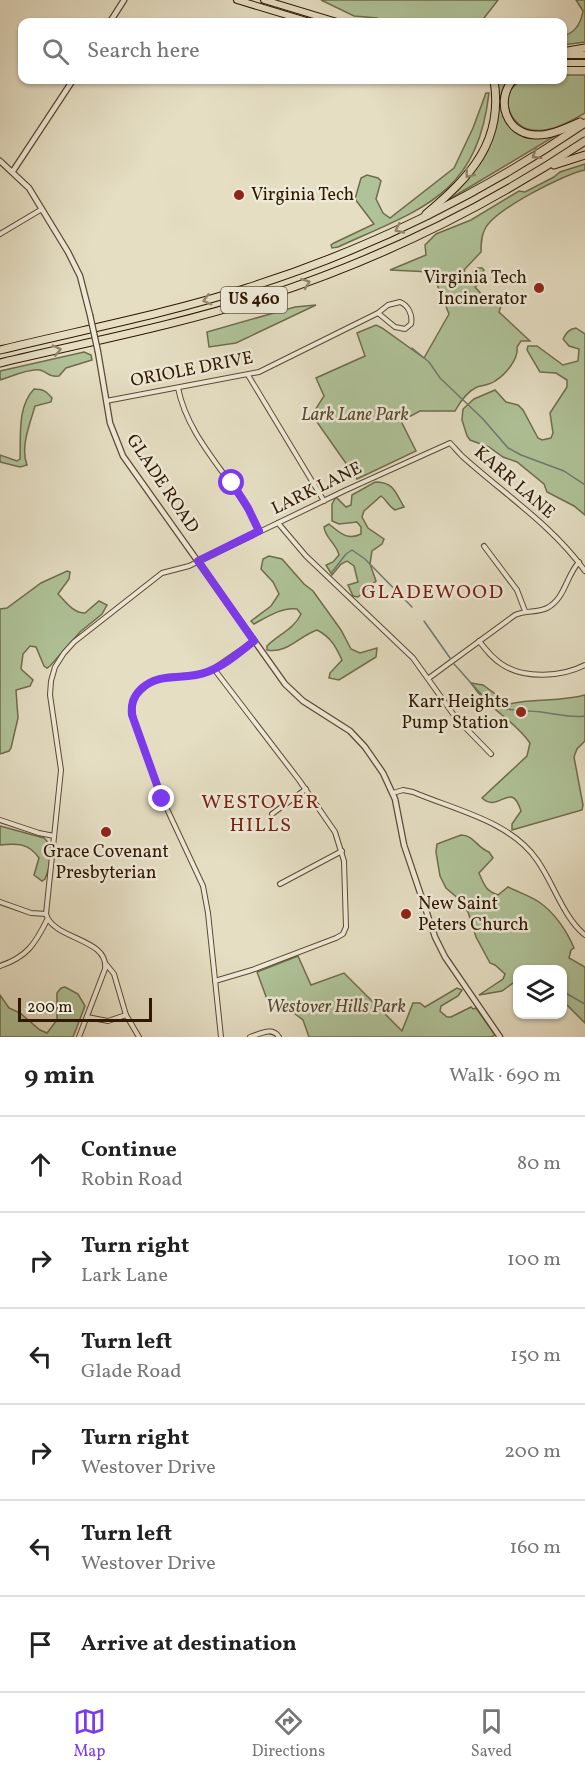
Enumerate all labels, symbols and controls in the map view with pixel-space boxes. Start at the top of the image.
search box [18,18,567,84]
icon: search [39,35,72,68]
text: Search here [87,36,200,67]
one-way arrow [532,148,543,159]
one-way arrow [465,167,476,178]
place label: Virginia Tech [251,183,355,208]
marker: Virginia Tech [232,188,246,202]
one-way arrow [394,222,405,234]
place label: Virginia Tech Incinerator [424,266,527,312]
one-way arrow [300,277,311,290]
marker: Virginia Tech Incinerator [532,281,546,295]
road number: US 460 [221,287,287,313]
one-way arrow [202,293,213,305]
one-way arrow [52,344,62,357]
street label: ORIOLE DRIVE [129,346,256,394]
park label: Lark Lane Park [301,403,409,428]
street label: GLADE ROAD [120,430,204,538]
street label: KARR LANE [468,441,560,525]
street label: LARK LANE [268,456,367,522]
route start [218,469,244,495]
district label: GLADEWOOD [361,579,505,607]
place label: Karr Heights Pump Station [402,690,509,736]
marker: Karr Heights Pump Station [514,705,528,719]
route end [148,785,174,811]
district label: WESTOVER HILLS [201,789,321,840]
marker: Grace Covenant Presbyterian [99,825,113,839]
place label: Grace Covenant Presbyterian [43,840,169,886]
place label: New Saint Peters Church [418,892,529,938]
marker: New Saint Peters Church [399,907,413,921]
map controls [513,965,567,1019]
button: layers [513,965,567,1019]
scale bar [18,995,152,1022]
park label: Westover Hills Park [266,995,406,1020]
text: 200 m [27,997,72,1019]
text: 9 min [24,1058,95,1094]
text: Walk · 690 m [449,1062,561,1090]
text: Continue [81,1135,177,1166]
icon: ahead [24,1148,57,1181]
text: 80 m [517,1150,561,1178]
text: Robin Road [81,1166,183,1194]
text: Turn right [81,1231,189,1262]
icon: right [24,1244,57,1277]
text: 100 m [507,1246,561,1274]
text: Lark Lane [81,1262,168,1290]
text: Turn left [81,1327,172,1358]
icon: left [24,1340,57,1373]
text: 150 m [510,1342,561,1370]
text: Glade Road [81,1358,181,1386]
text: Turn right [81,1423,189,1454]
icon: right [24,1436,57,1469]
text: 200 m [504,1438,561,1466]
text: Westover Drive [81,1454,216,1482]
text: Turn left [81,1519,172,1550]
icon: left [24,1532,57,1565]
text: 160 m [509,1534,561,1562]
text: Westover Drive [81,1550,216,1578]
icon: arrive [24,1628,57,1661]
text: Arrive at destination [81,1629,297,1660]
tab: Map [73,1705,106,1763]
tab: Directions [252,1705,325,1763]
tab: Saved [471,1705,512,1763]

